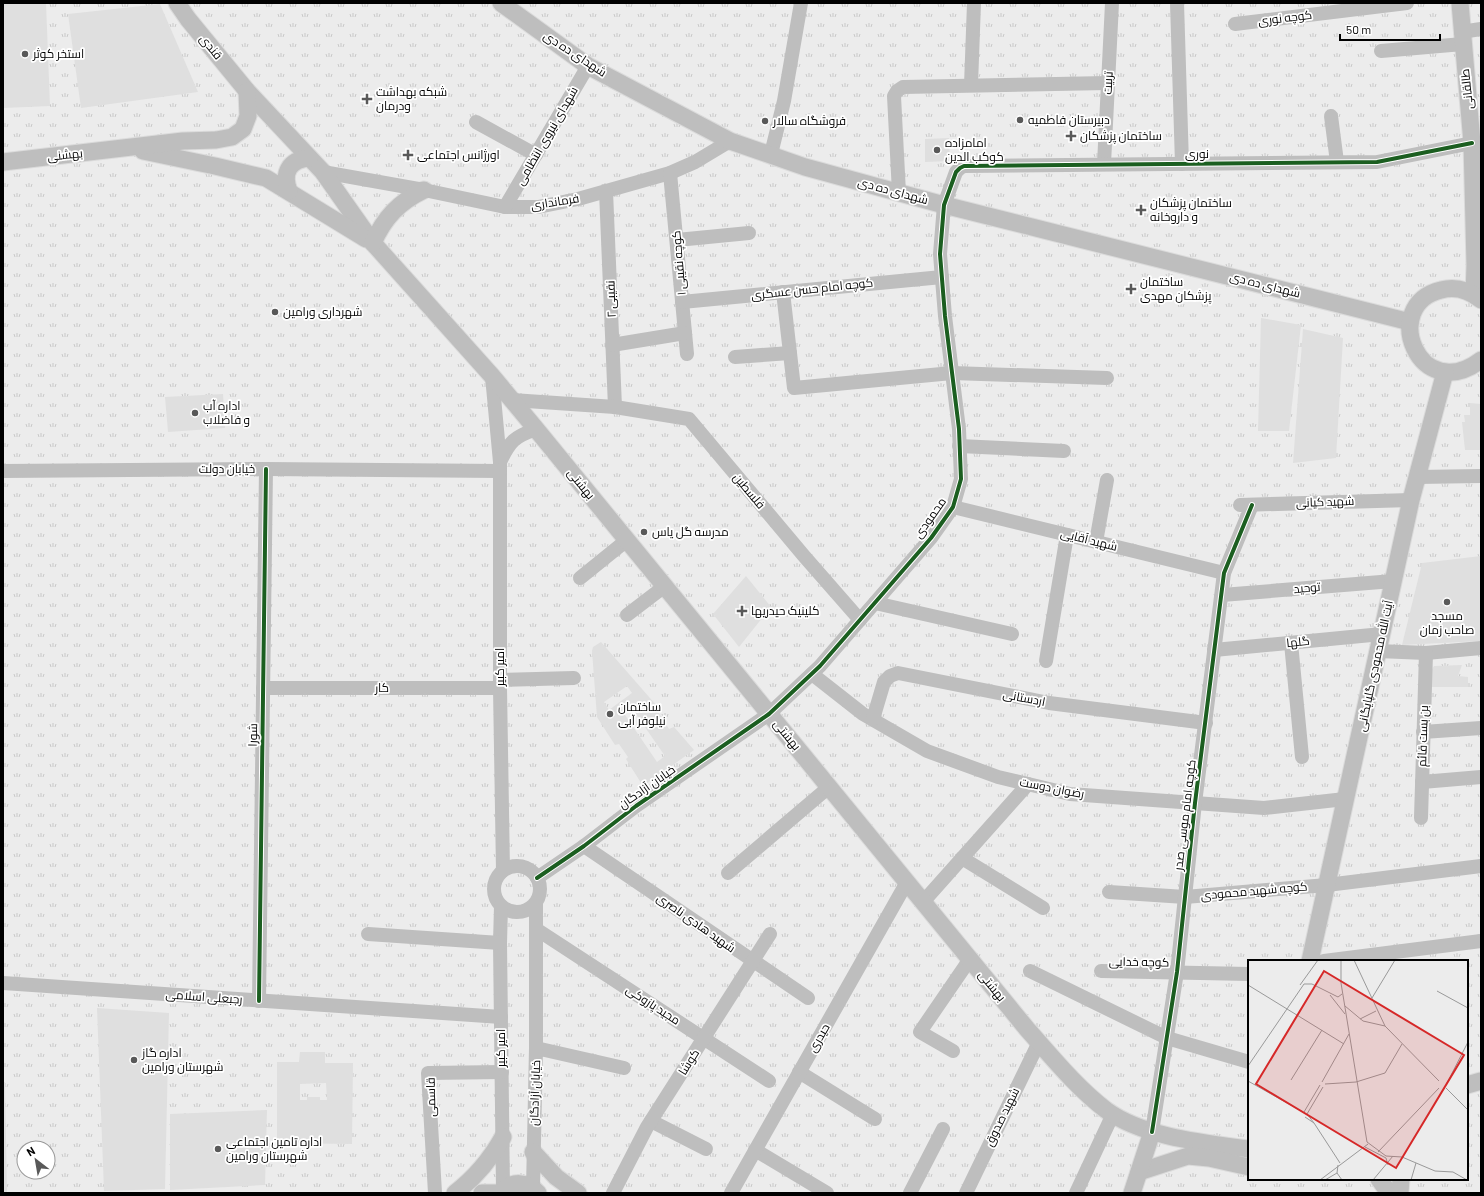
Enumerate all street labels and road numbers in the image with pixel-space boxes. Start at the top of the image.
street label: کوچه نوری [1257,7,1313,30]
street label: شهدای ده دی [541,28,610,80]
street label: قندی [197,31,226,62]
street label: طالقانی [1457,68,1476,110]
street label: تربیت [1099,70,1116,95]
street label: شهدای نیروی انتظامی [512,84,581,188]
street label: بهشنی [46,145,83,164]
street label: نوری [1185,146,1209,161]
street label: شهدای ده دی [856,174,930,207]
street label: فرمانداری [530,190,580,213]
street label: کوچه نقیبی ۱ [668,230,691,296]
street label: شهدای ده دی [1228,268,1302,301]
street label: کوچه امام حسن عسگری [750,275,874,304]
street label: نقیبی ۲ [602,280,619,318]
street label: خیابان دولت [199,461,255,476]
street label: بهشتی [564,465,598,502]
street label: فلسطین [730,470,769,512]
street label: شهید کیانی [1295,493,1355,510]
street label: محمودی [910,494,949,541]
street label: شهید آقایی [1059,525,1119,554]
street label: توحید [1293,579,1322,596]
street label: آیت الله محمودی گلپایگانی [1353,598,1397,733]
street label: گلها [1286,633,1310,650]
street label: امیر کبیر [492,648,507,687]
street label: کار [374,680,389,695]
street label: اردستانی [1002,686,1047,709]
street label: بن بست قائم [1414,705,1432,767]
street label: بهشتی [770,716,804,753]
street label: شورا [245,723,260,747]
street label: کوچه امام موسی صدر [1170,759,1201,873]
street label: خیابان آزادگان [615,762,678,812]
street label: رضوان دوست [1018,774,1086,801]
street label: کوچه شهید محمودی [1200,878,1308,905]
street label: شهید هادی ناصری [654,890,739,955]
street label: کوچه خدایی [1109,953,1169,972]
street label: بهشتی [975,967,1009,1004]
street label: مجید پازوکی [622,981,683,1029]
street label: رجبعلی اسلامی [165,986,243,1007]
street label: حیدری [804,1021,833,1055]
street label: امیر کبیر [493,1029,508,1068]
street label: کوشا [675,1046,702,1078]
street label: خیابان آزادگان [526,1060,543,1126]
street label: قاسمی [423,1077,438,1117]
street label: شهید صدوق [981,1085,1022,1149]

